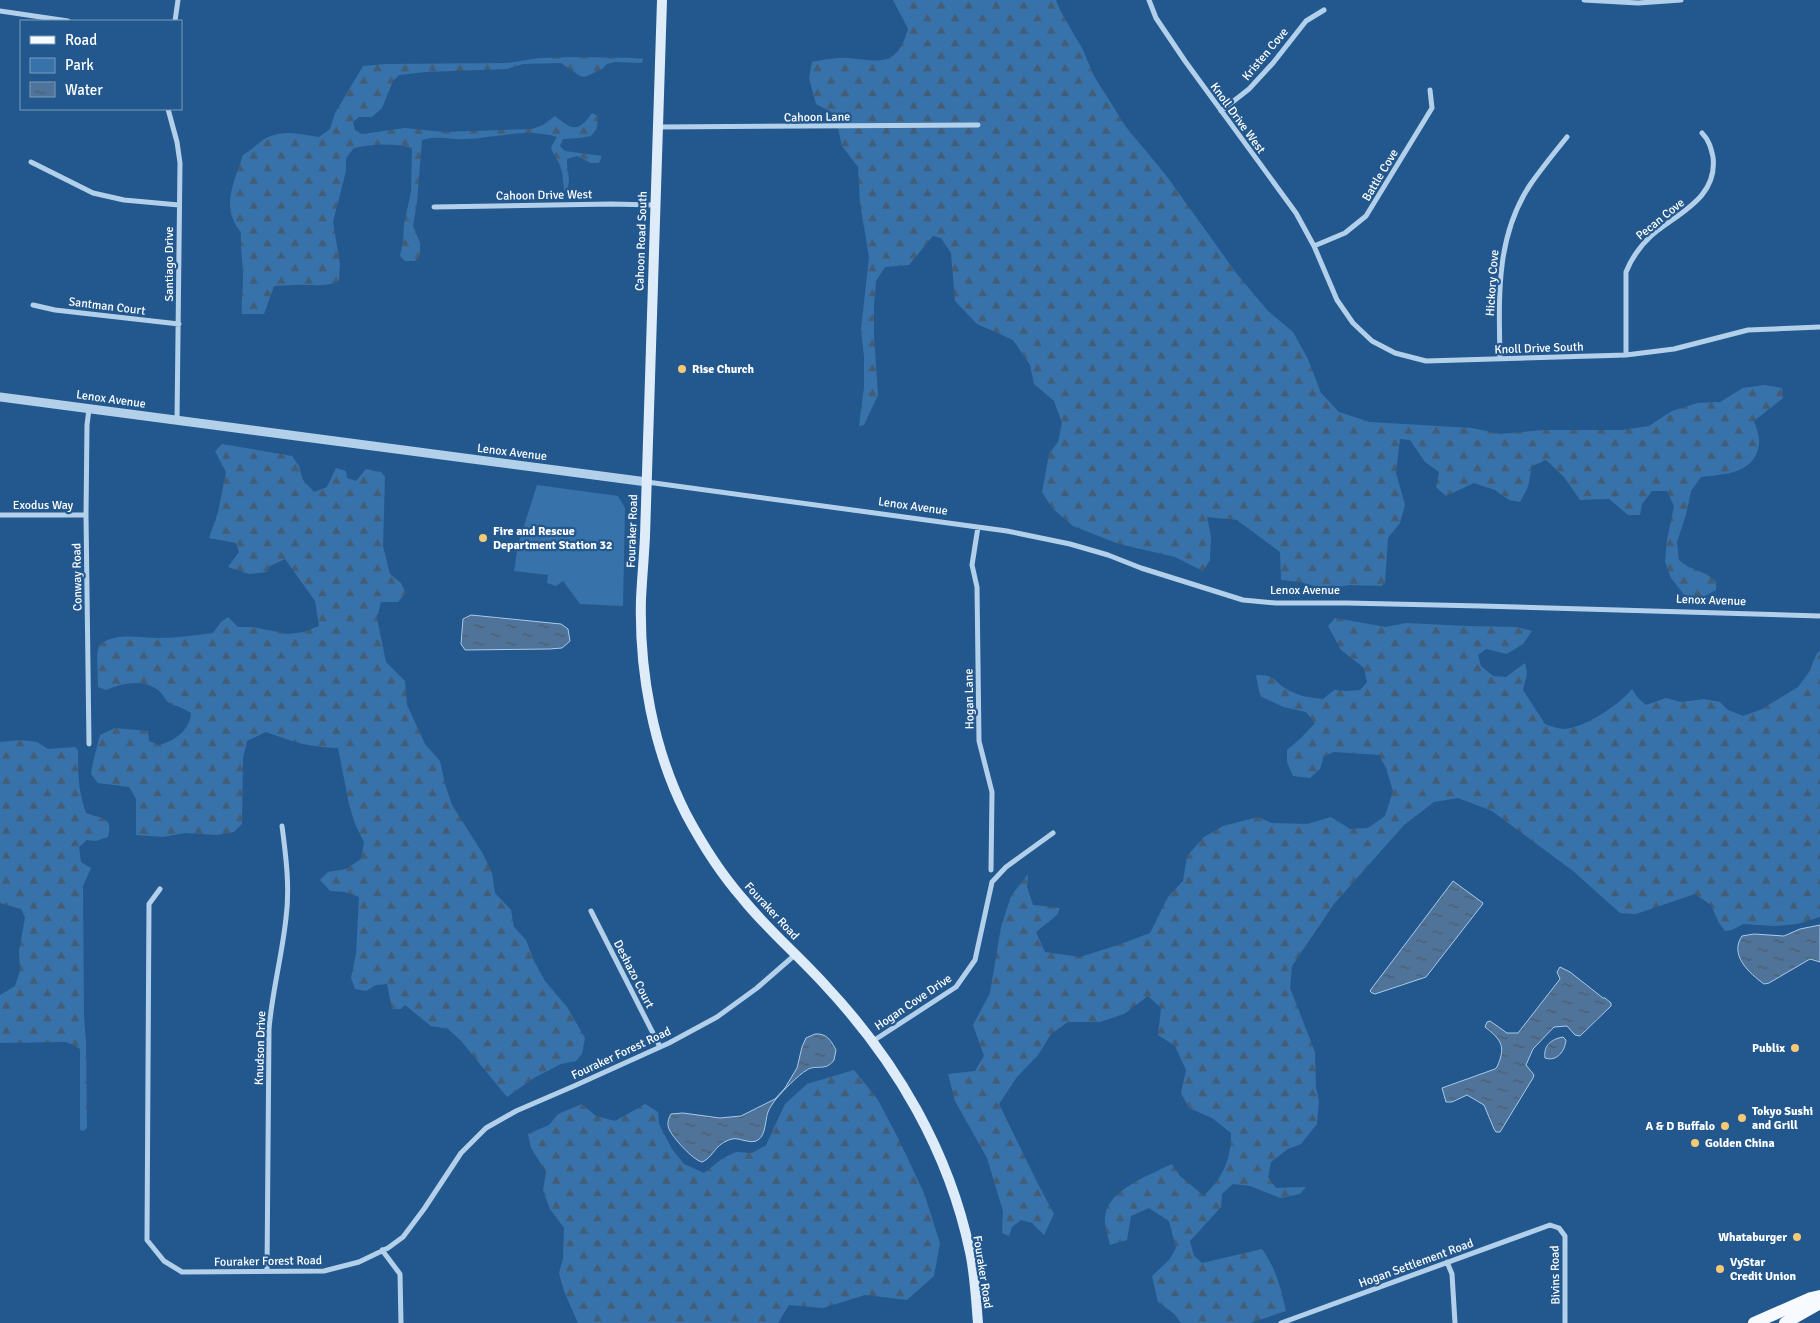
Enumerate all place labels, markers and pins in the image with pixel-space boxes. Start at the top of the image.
place label: Rise Church [692,362,755,377]
marker: Rise Church [676,363,688,375]
place label: Fire and Rescue Department Station 32 [493,524,612,553]
marker: Fire and Rescue Department Station 32 [477,532,489,544]
place label: Publix [1752,1041,1785,1056]
marker: Publix [1789,1042,1801,1054]
place label: Tokyo Sushi and Grill [1752,1104,1813,1133]
marker: Tokyo Sushi and Grill [1736,1112,1748,1124]
place label: A & D Buffalo [1646,1119,1715,1134]
marker: A & D Buffalo [1719,1120,1731,1132]
place label: Golden China [1705,1136,1775,1151]
marker: Golden China [1689,1137,1701,1149]
place label: Whataburger [1718,1230,1787,1245]
marker: Whataburger [1791,1231,1803,1243]
place label: VyStar Credit Union [1730,1255,1797,1284]
marker: VyStar Credit Union [1714,1263,1726,1275]

